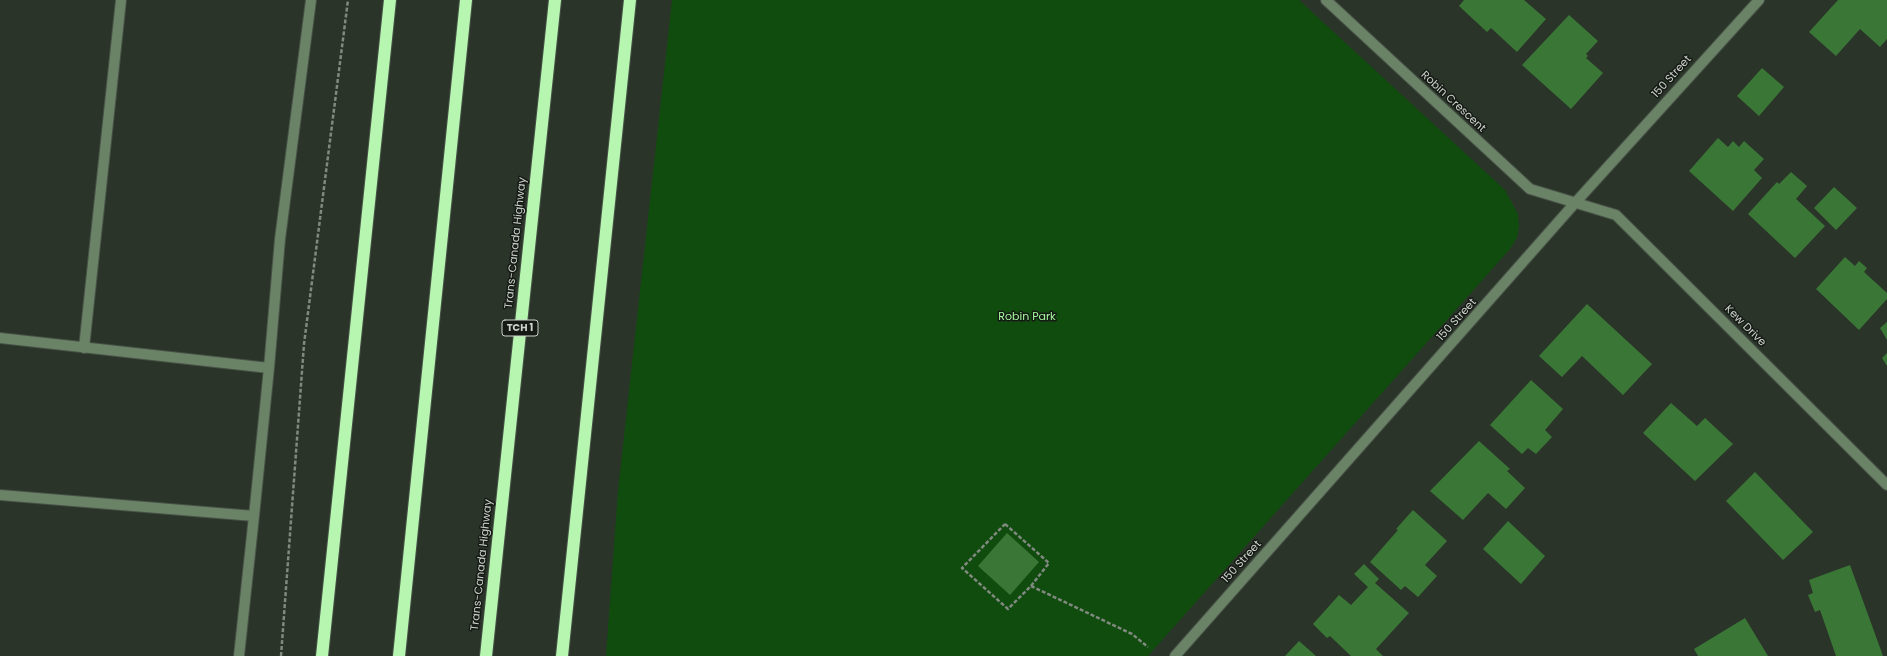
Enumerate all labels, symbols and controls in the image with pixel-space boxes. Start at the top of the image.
street label: 150 Street [1650,53,1694,101]
street label: Robin Crescent [1418,69,1488,135]
street label: Trans-Canada Highway [503,177,529,309]
street label: 150 Street [1435,296,1479,344]
street label: Kew Drive [1722,303,1768,349]
park label: Robin Park [998,310,1056,324]
road number: TCH 1 [502,320,538,336]
street label: Trans-Canada Highway [469,499,495,631]
street label: 150 Street [1220,538,1264,586]

